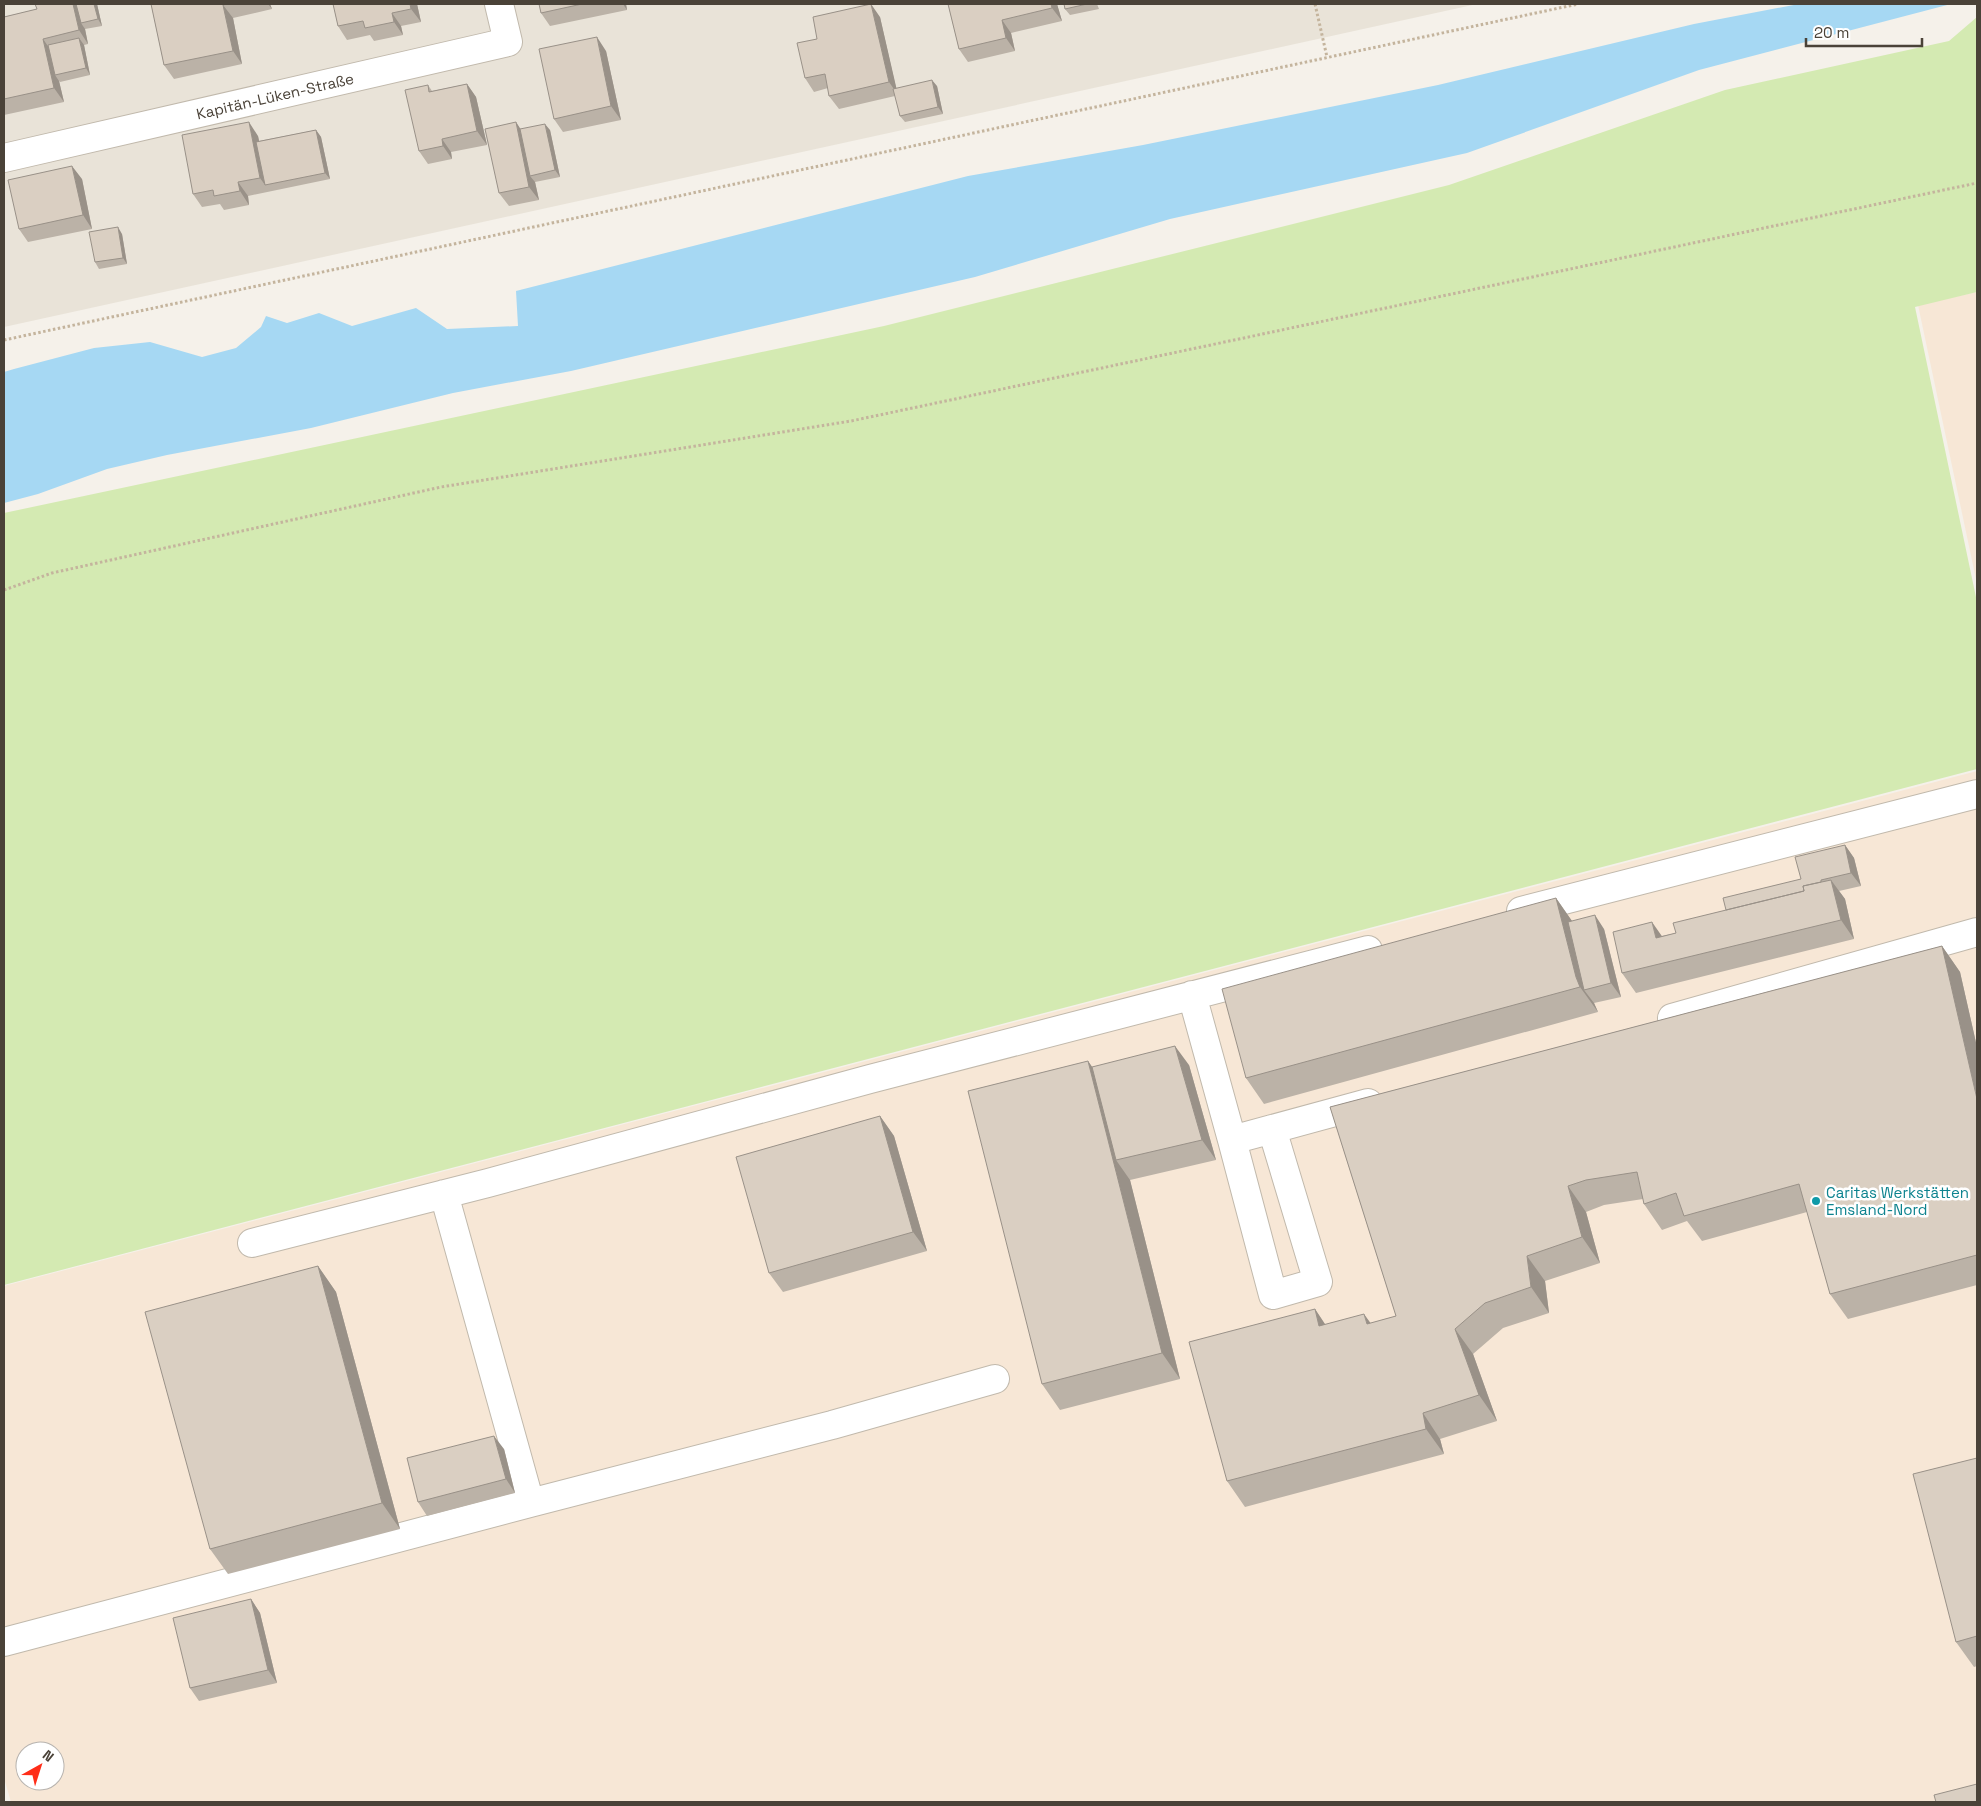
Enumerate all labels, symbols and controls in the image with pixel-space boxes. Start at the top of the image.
scale bar [1806,15,1922,47]
text: 20 m [1814,23,1849,42]
street label: Kapitän-Lüken-Straße [194,69,356,123]
place label: Caritas Werkstätten Emsland-Nord [1826,1183,1969,1219]
marker: Caritas Werkstätten Emsland-Nord [1810,1195,1822,1207]
north arrow [15,1741,65,1791]
text: N [39,1746,57,1766]

